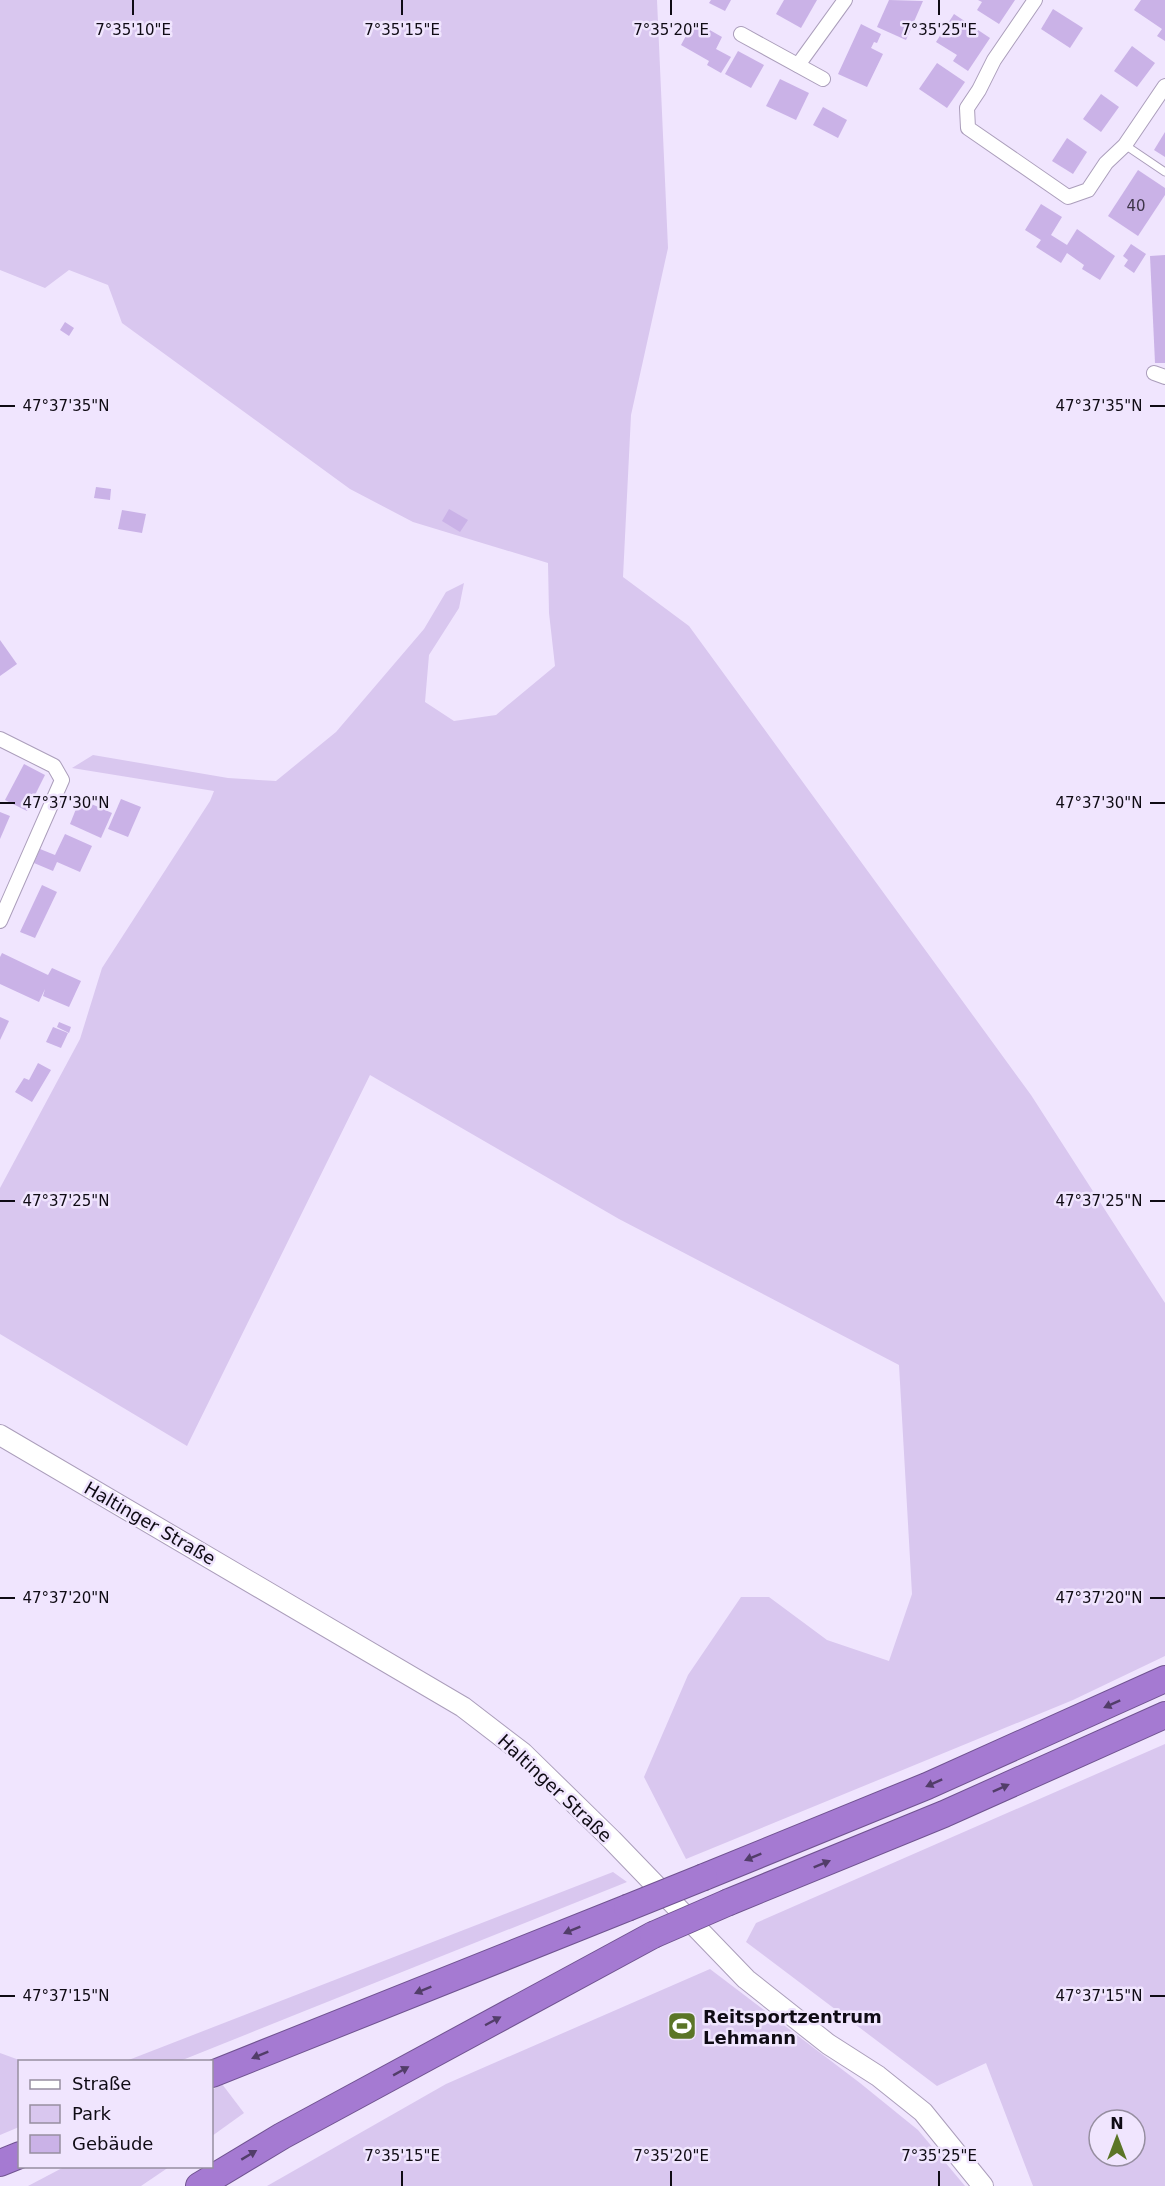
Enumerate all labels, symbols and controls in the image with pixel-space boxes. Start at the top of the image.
text: 7°35'10"E [95,21,171,39]
text: 7°35'15"E [364,21,440,39]
text: 7°35'20"E [633,21,709,39]
text: 7°35'25"E [901,21,977,39]
house number: 40 [1126,197,1146,215]
text: 47°37'35"N [22,397,110,415]
text: 47°37'35"N [1055,397,1143,415]
text: 47°37'30"N [22,794,110,812]
text: 47°37'30"N [1055,794,1143,812]
text: 47°37'25"N [22,1192,110,1210]
text: 47°37'25"N [1055,1192,1143,1210]
street label: Haltinger Straße [81,1477,219,1569]
text: 47°37'20"N [22,1589,110,1607]
text: 47°37'20"N [1055,1589,1143,1607]
one-way arrow [1103,1700,1121,1709]
street label: Haltinger Straße [494,1730,616,1846]
one-way arrow [924,1778,942,1788]
one-way arrow [993,1784,1010,1793]
one-way arrow [744,1852,762,1862]
one-way arrow [813,1859,831,1868]
one-way arrow [563,1925,581,1935]
one-way arrow [414,1986,432,1995]
text: 47°37'15"N [22,1987,110,2005]
text: 47°37'15"N [1055,1987,1143,2005]
place label: Reitsportzentrum Lehmann [703,2006,882,2048]
sports icon: Reitsportzentrum Lehmann [666,2010,698,2042]
one-way arrow [484,2016,501,2026]
one-way arrow [250,2050,268,2060]
legend [18,2060,213,2168]
one-way arrow [393,2066,410,2076]
text: Straße [72,2073,131,2094]
text: Park [72,2103,111,2124]
north arrow [1087,2108,1147,2168]
text: N [1110,2114,1124,2133]
text: Gebäude [72,2133,153,2154]
text: 7°35'15"E [364,2147,440,2165]
text: 7°35'20"E [633,2147,709,2165]
text: 7°35'25"E [901,2147,977,2165]
one-way arrow [241,2150,257,2161]

